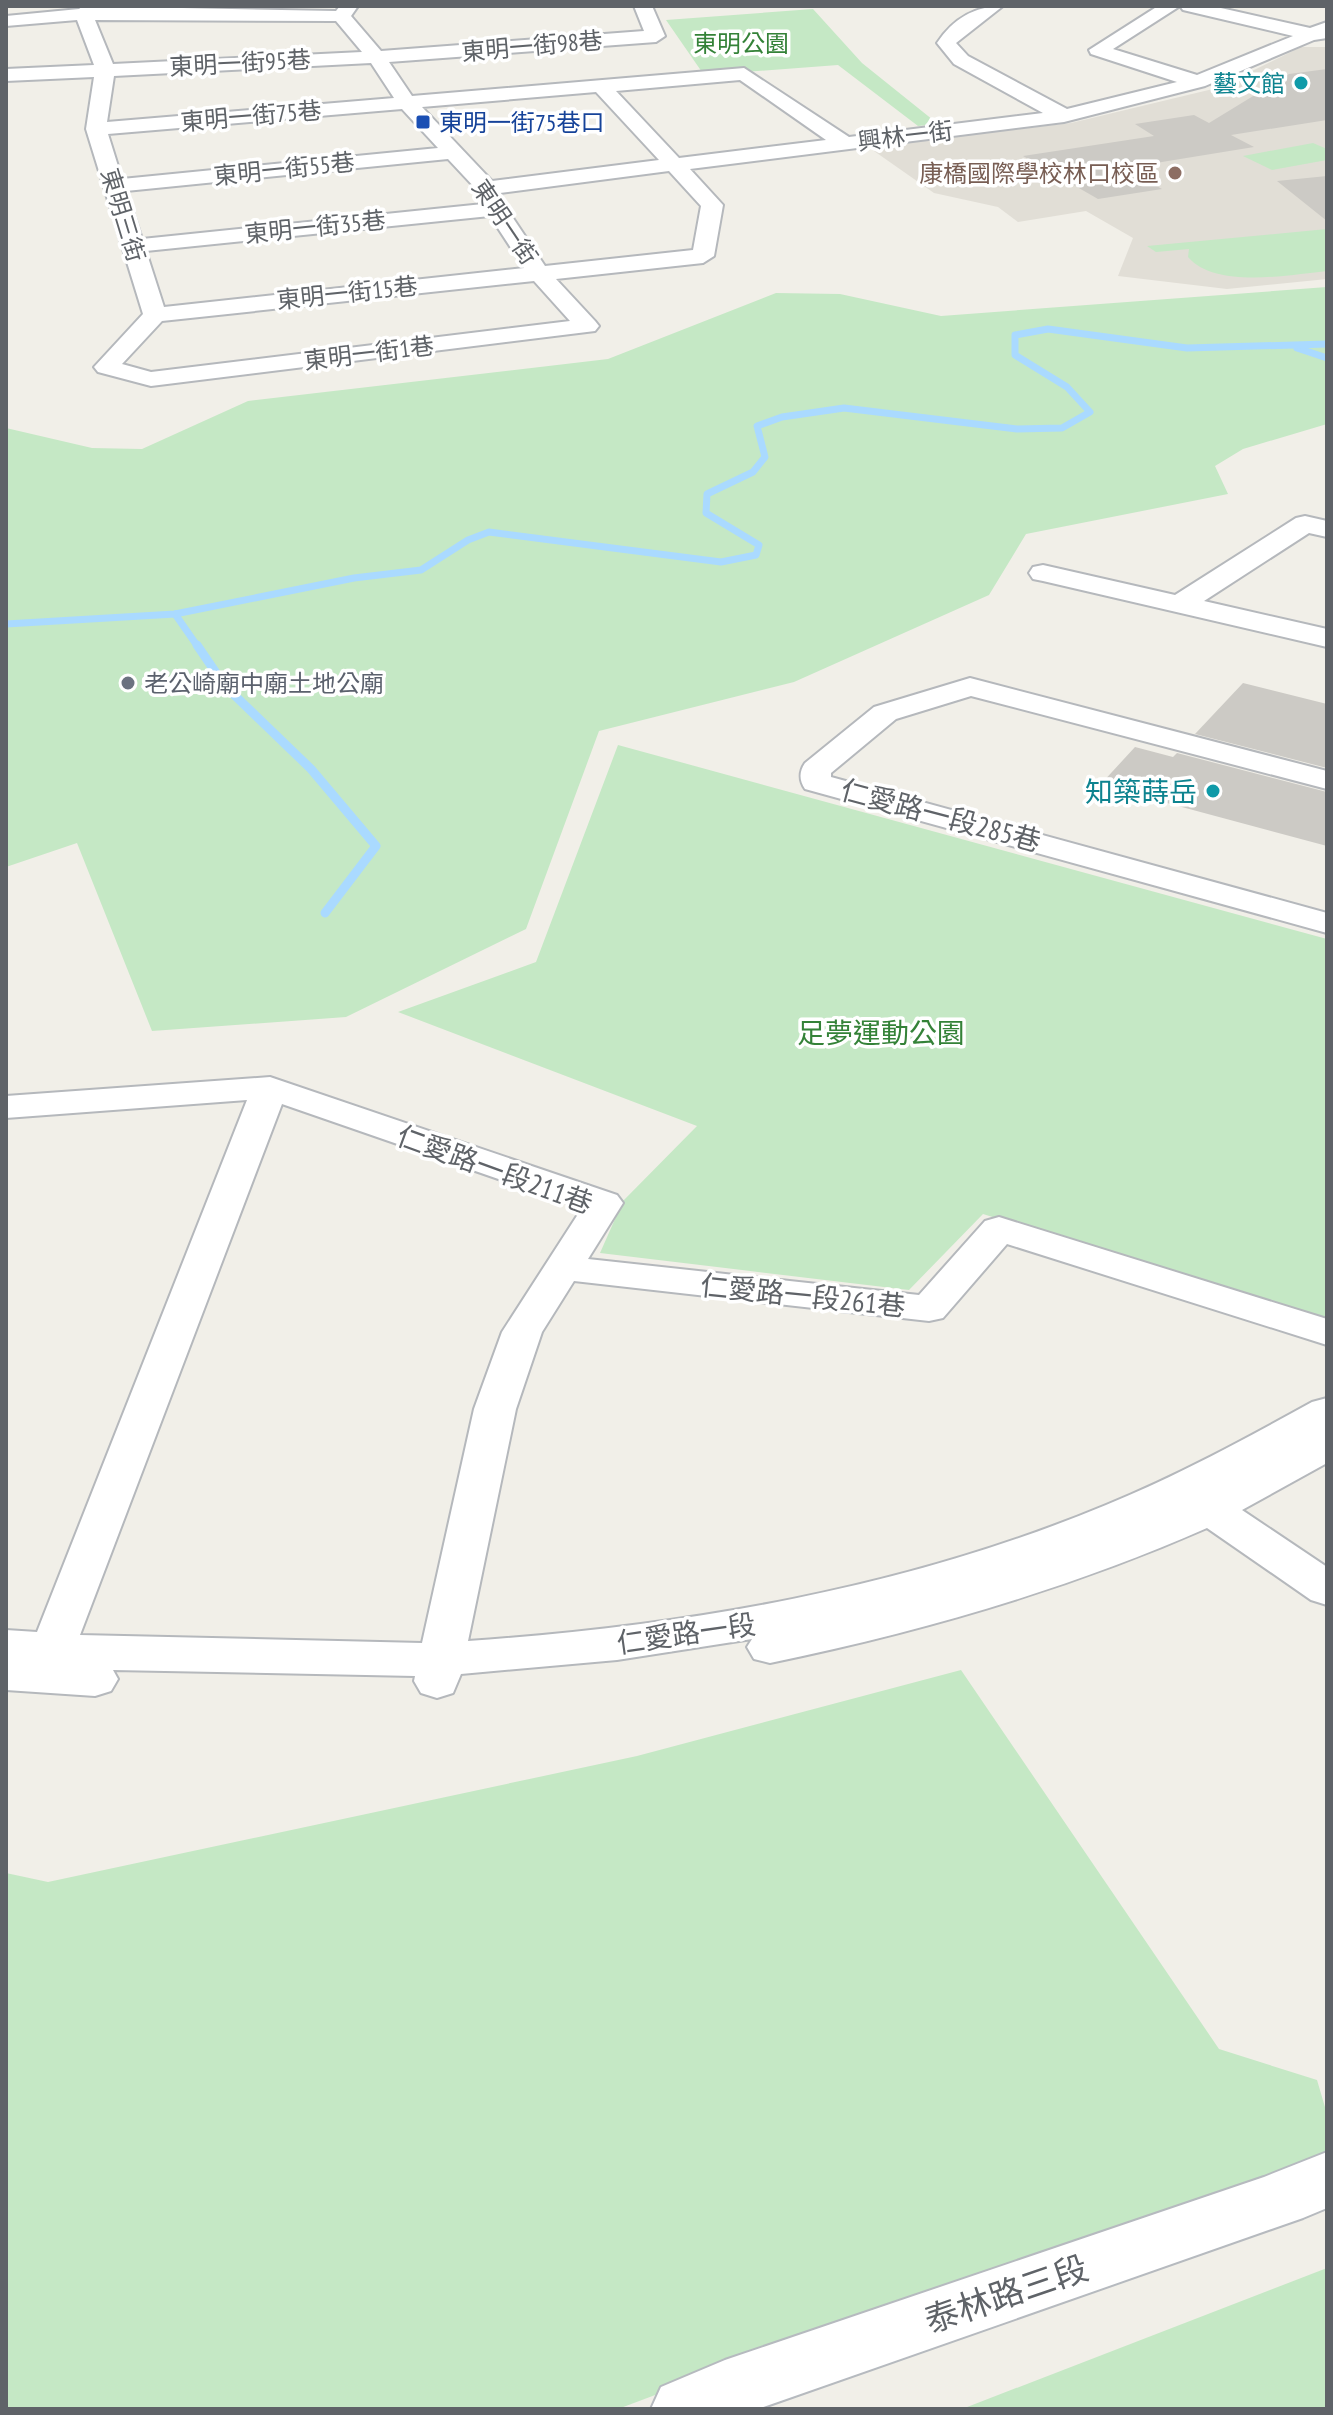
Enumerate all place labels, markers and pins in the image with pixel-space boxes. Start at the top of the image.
place label: 藝文館 [1213,68,1285,99]
marker: 藝文館 [1292,74,1310,92]
place label: 東明一街75巷口 [439,107,605,138]
marker: 東明一街75巷口 [414,113,432,131]
place label: 康橋國際學校林口校區 [919,158,1159,189]
marker: 康橋國際學校林口校區 [1166,164,1184,182]
place label: 老公崎廟中廟土地公廟 [144,668,384,699]
marker: 老公崎廟中廟土地公廟 [119,674,137,692]
place label: 知築蒔岳 [1085,773,1197,810]
marker: 知築蒔岳 [1204,782,1222,800]

